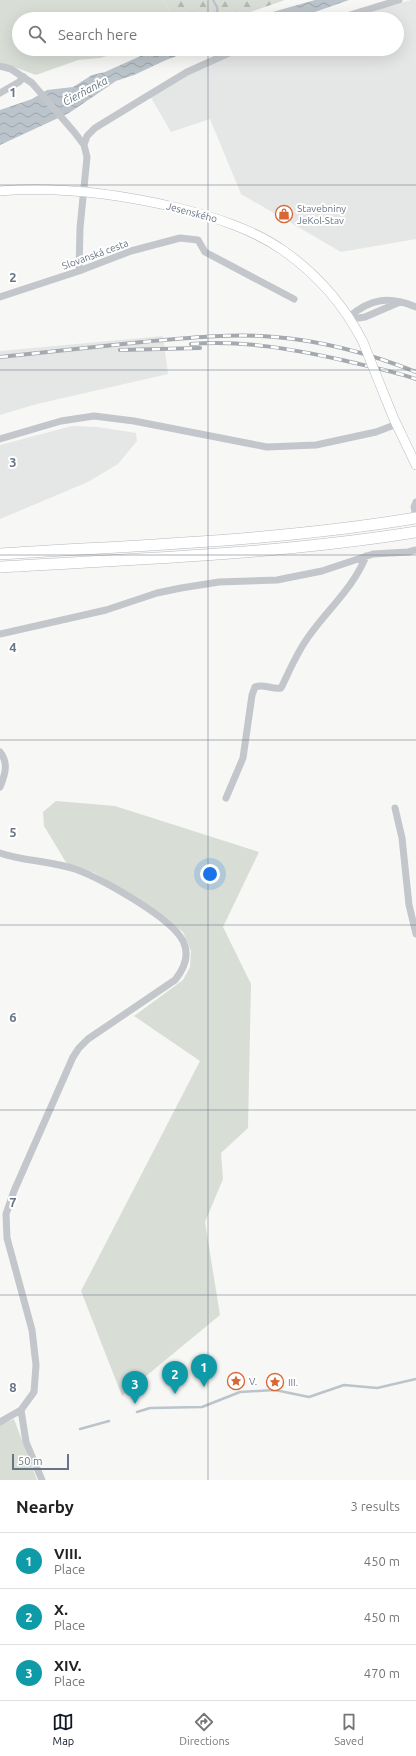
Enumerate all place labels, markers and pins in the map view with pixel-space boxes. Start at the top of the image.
place label: Stavebniny JeKol-Stav [297,203,346,226]
shop icon: Stavebniny JeKol-Stav [274,204,294,224]
pin: 1 [191,1354,217,1387]
pin: 2 [162,1361,188,1394]
pin: 3 [122,1371,148,1404]
place icon: V. [226,1371,246,1391]
place icon: III. [265,1372,285,1392]
place label: V. [249,1376,257,1387]
place label: III. [288,1377,298,1388]

